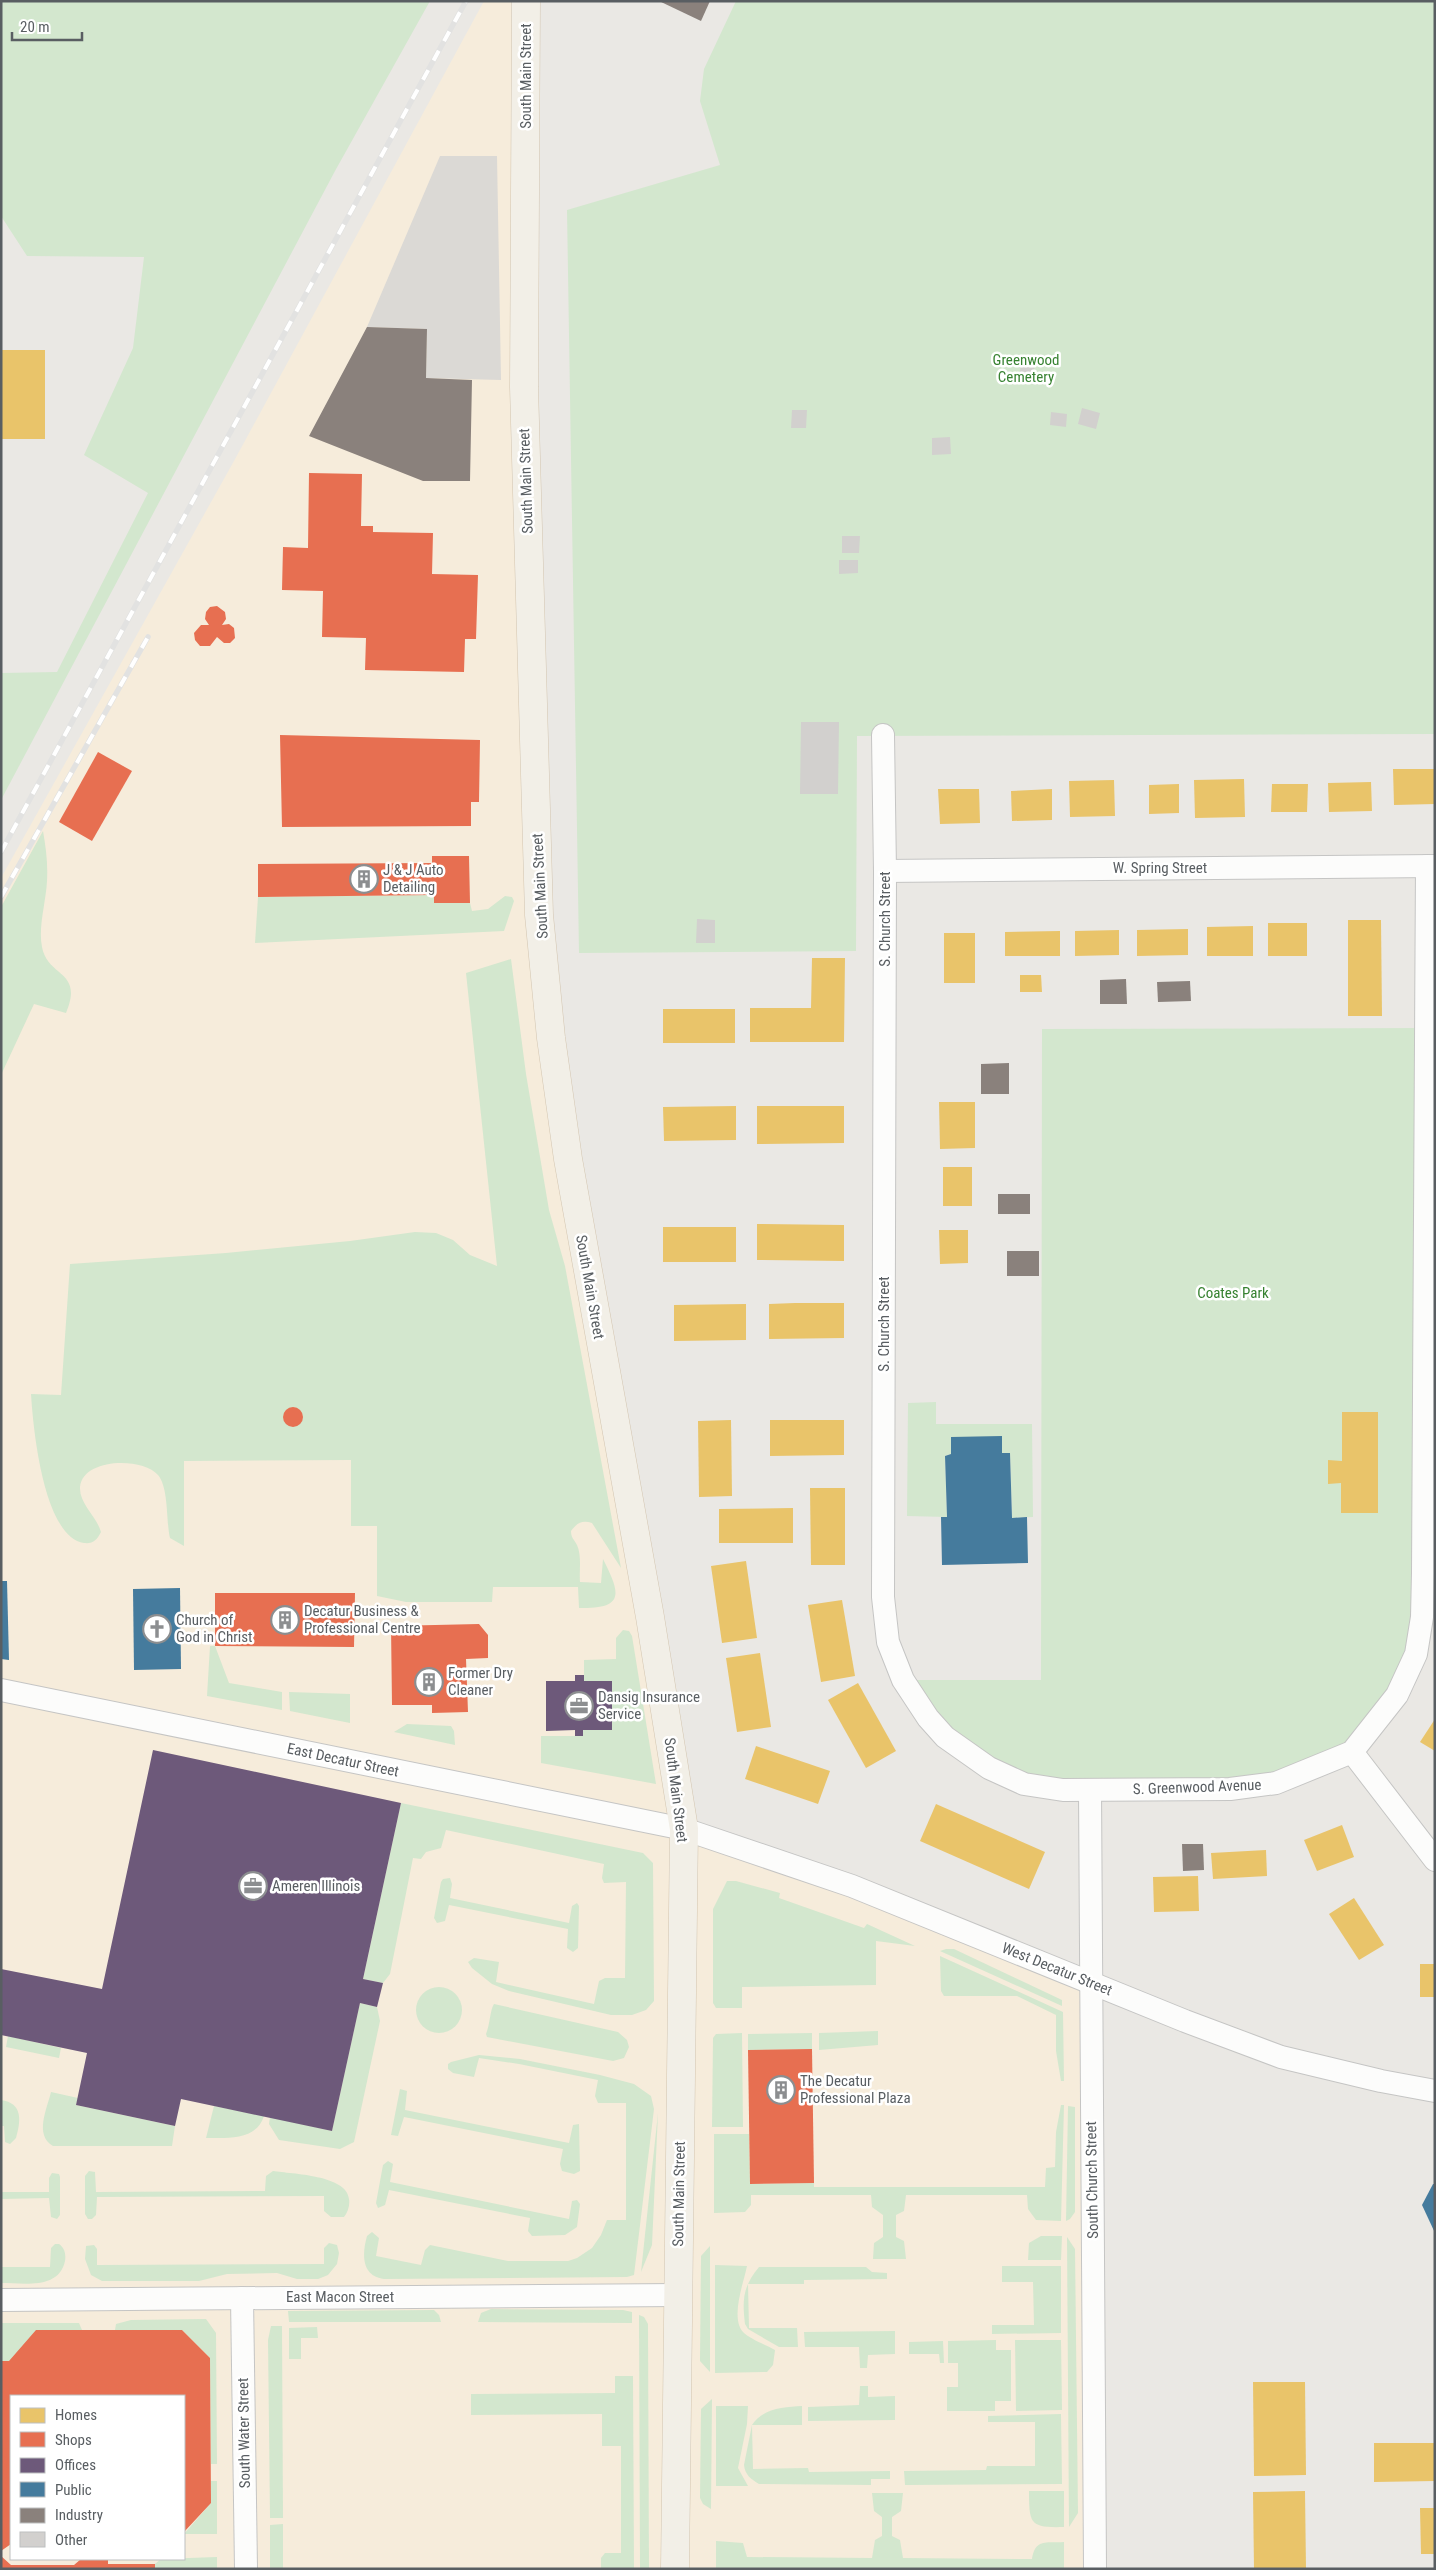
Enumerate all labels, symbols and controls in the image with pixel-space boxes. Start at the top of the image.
scale bar [12,10,82,42]
text: 20 m [20,18,50,36]
street label: South Main Street [517,23,535,129]
park label: Greenwood Cemetery [993,351,1059,386]
street label: South Main Street [515,428,537,534]
street label: South Main Street [528,833,552,939]
street label: W. Spring Street [1113,859,1207,877]
place label: J & J Auto Detailing [383,861,444,896]
building icon: J & J Auto Detailing [349,864,379,894]
street label: S. Church Street [876,871,894,967]
street label: South Main Street [572,1233,608,1341]
street label: S. Church Street [875,1276,893,1372]
park label: Coates Park [1197,1284,1269,1302]
place label: Decatur Business & Professional Centre [304,1602,421,1637]
building icon: Decatur Business & Professional Centre [270,1605,300,1635]
place label: Church of God in Christ [176,1611,252,1646]
church icon: Church of God in Christ [142,1614,172,1644]
place label: Former Dry Cleaner [448,1664,513,1699]
building icon: Former Dry Cleaner [414,1667,444,1697]
place label: Dansig Insurance Service [598,1688,700,1723]
office icon: Dansig Insurance Service [564,1691,594,1721]
street label: South Main Street [661,1737,691,1843]
street label: East Decatur Street [285,1739,401,1781]
street label: S. Greenwood Avenue [1132,1776,1262,1798]
office icon: Ameren Illinois [238,1871,268,1901]
place label: Ameren Illinois [272,1877,360,1895]
street label: West Decatur Street [999,1939,1115,1999]
place label: The Decatur Professional Plaza [800,2072,911,2107]
building icon: The Decatur Professional Plaza [766,2075,796,2105]
street label: South Church Street [1082,2121,1102,2239]
street label: South Main Street [669,2141,689,2247]
street label: East Macon Street [286,2288,394,2306]
street label: South Water Street [234,2378,254,2488]
legend [10,2395,185,2560]
text: Homes [55,2406,97,2424]
text: Shops [55,2431,92,2449]
text: Offices [55,2456,96,2474]
text: Public [55,2481,92,2499]
text: Industry [55,2506,103,2524]
text: Other [55,2531,88,2549]

